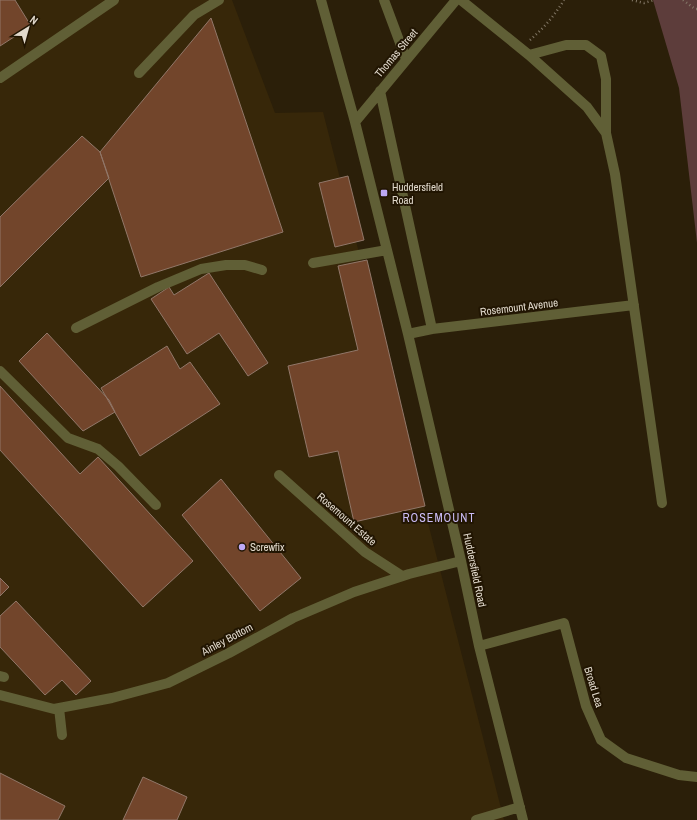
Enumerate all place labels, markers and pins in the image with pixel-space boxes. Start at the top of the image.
place label: Huddersfield Road [392,180,443,207]
marker: Huddersfield Road [379,188,389,198]
place label: Screwfix [250,540,285,554]
marker: Screwfix [237,542,247,552]

